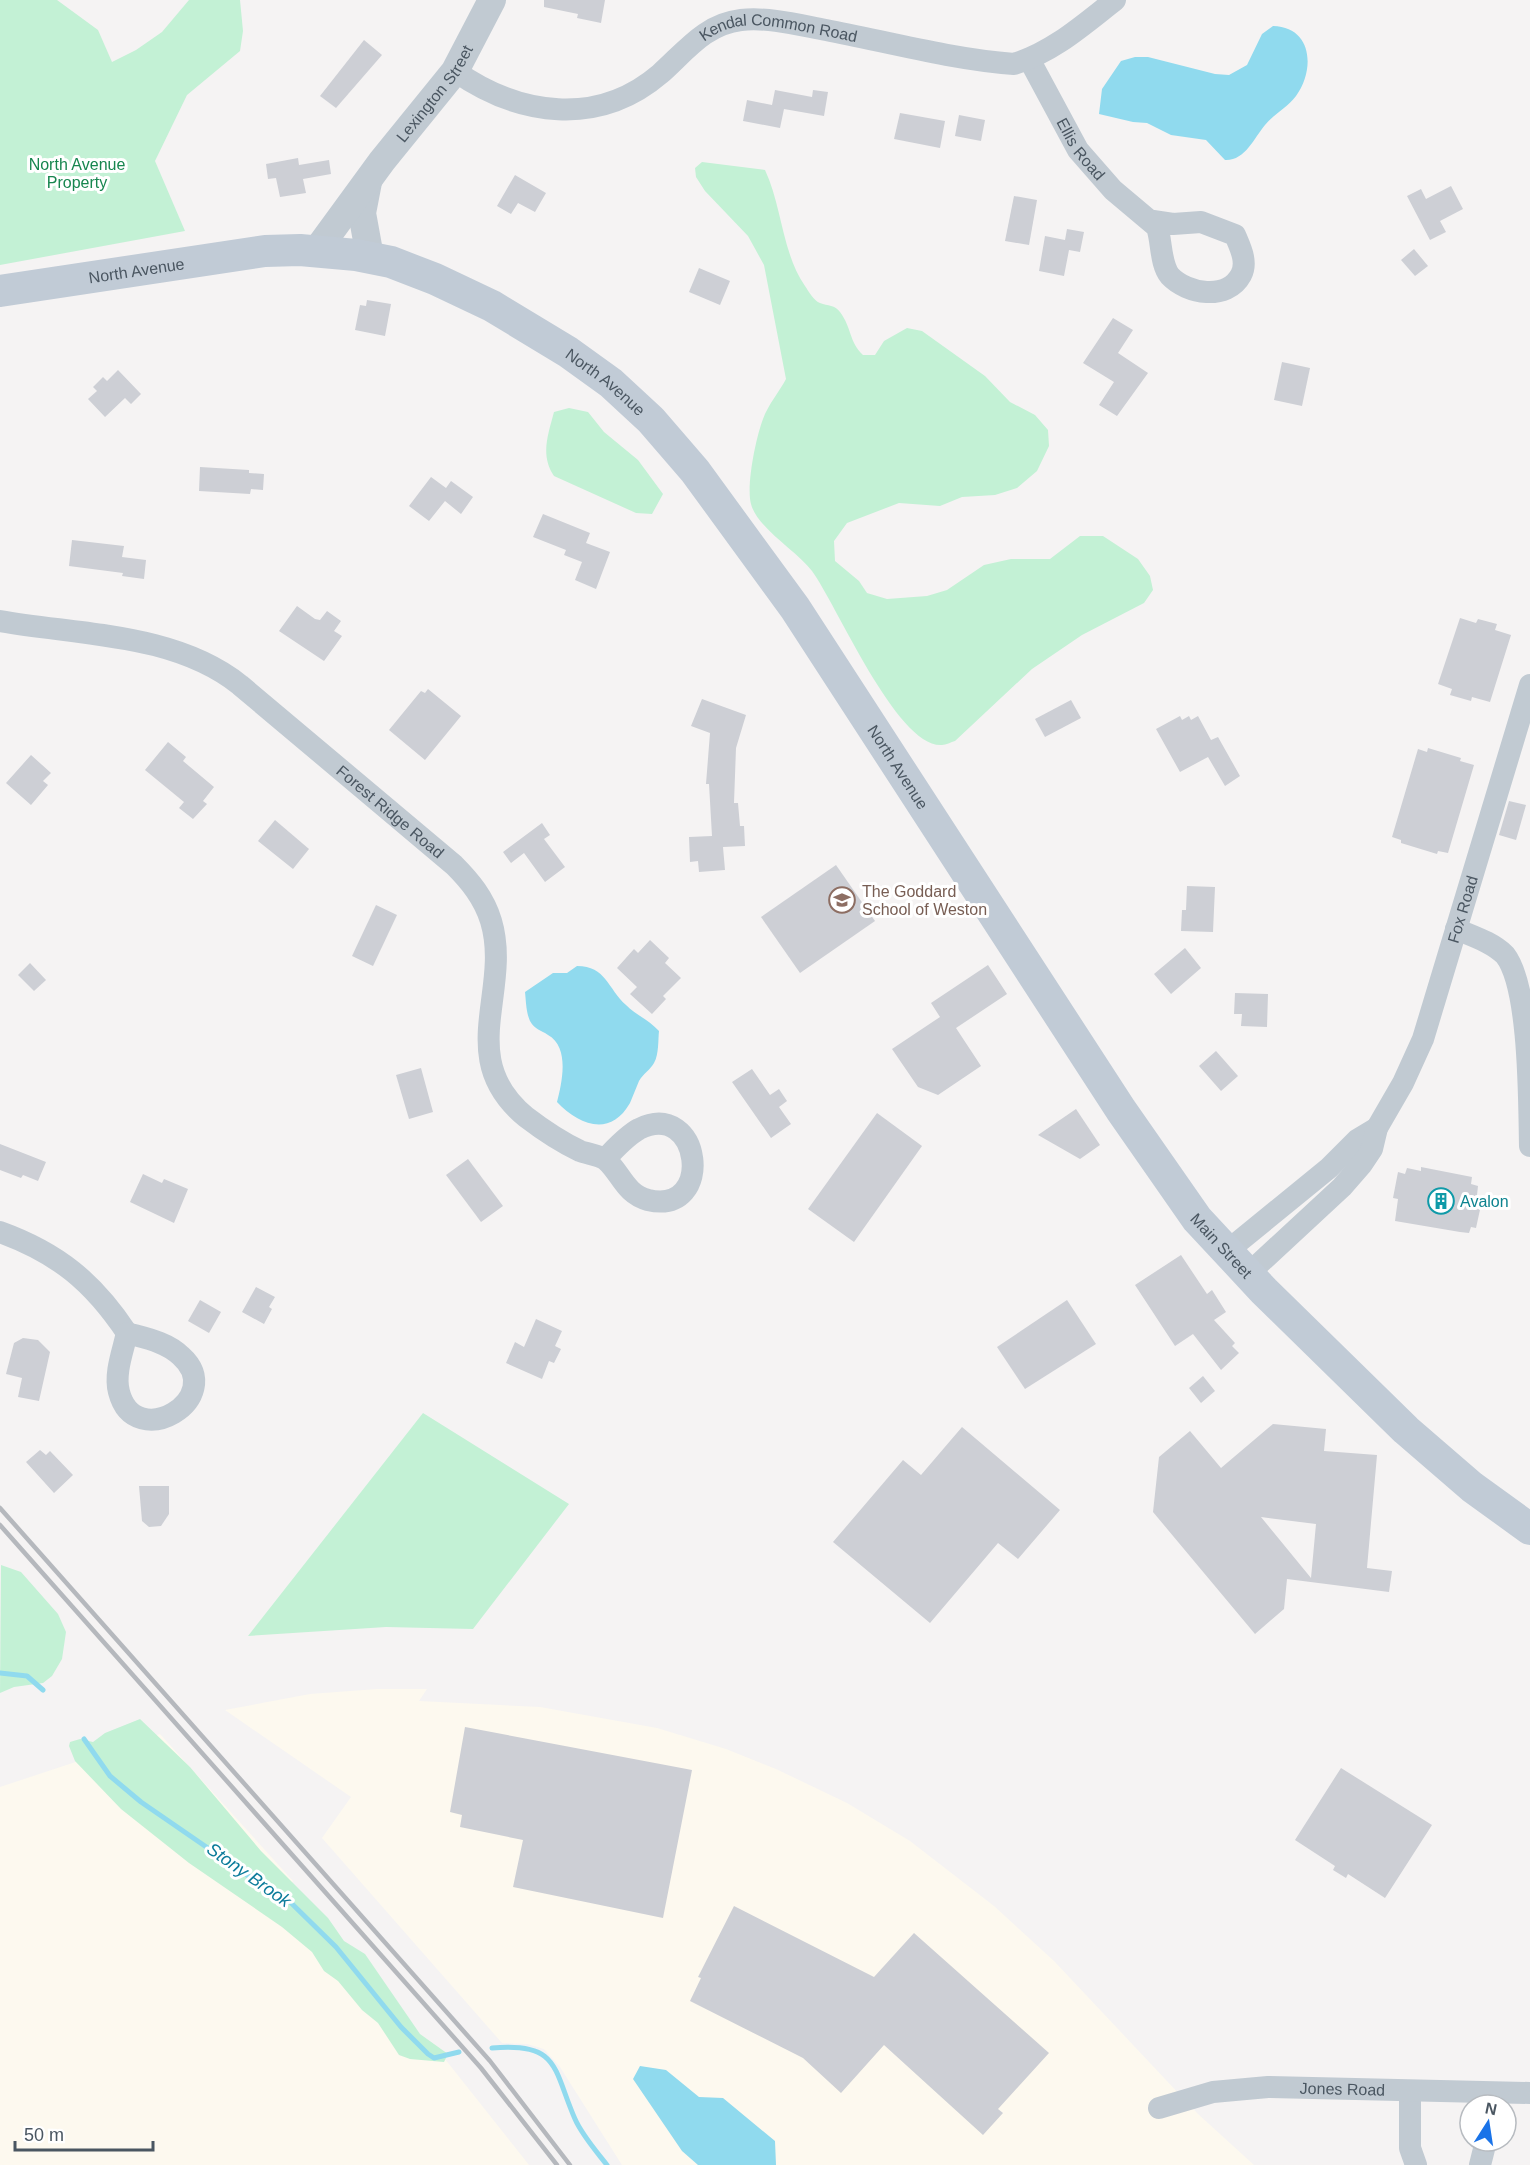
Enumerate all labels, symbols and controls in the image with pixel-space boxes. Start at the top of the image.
street label: Kendal Common Road [696,11,859,45]
street label: Lexington Street [393,42,476,145]
street label: Ellis Road [1053,115,1108,184]
park label: North Avenue Property [29,156,125,191]
street label: North Avenue [87,255,186,287]
street label: North Avenue [562,345,648,419]
street label: North Avenue [864,722,931,812]
street label: Forest Ridge Road [333,762,447,862]
street label: Fox Road [1445,874,1481,945]
place label: The Goddard School of Weston [862,883,987,918]
school or university icon: The Goddard School of Weston [827,885,857,915]
building icon: Avalon [1426,1186,1456,1216]
place label: Avalon [1460,1193,1509,1210]
street label: Main Street [1187,1210,1256,1282]
water label: Stony Brook [203,1839,296,1912]
street label: Jones Road [1300,2080,1385,2099]
north arrow [1458,2093,1518,2153]
text: N [1484,2099,1498,2118]
scale bar [15,2114,153,2152]
text: 50 m [24,2125,64,2145]

